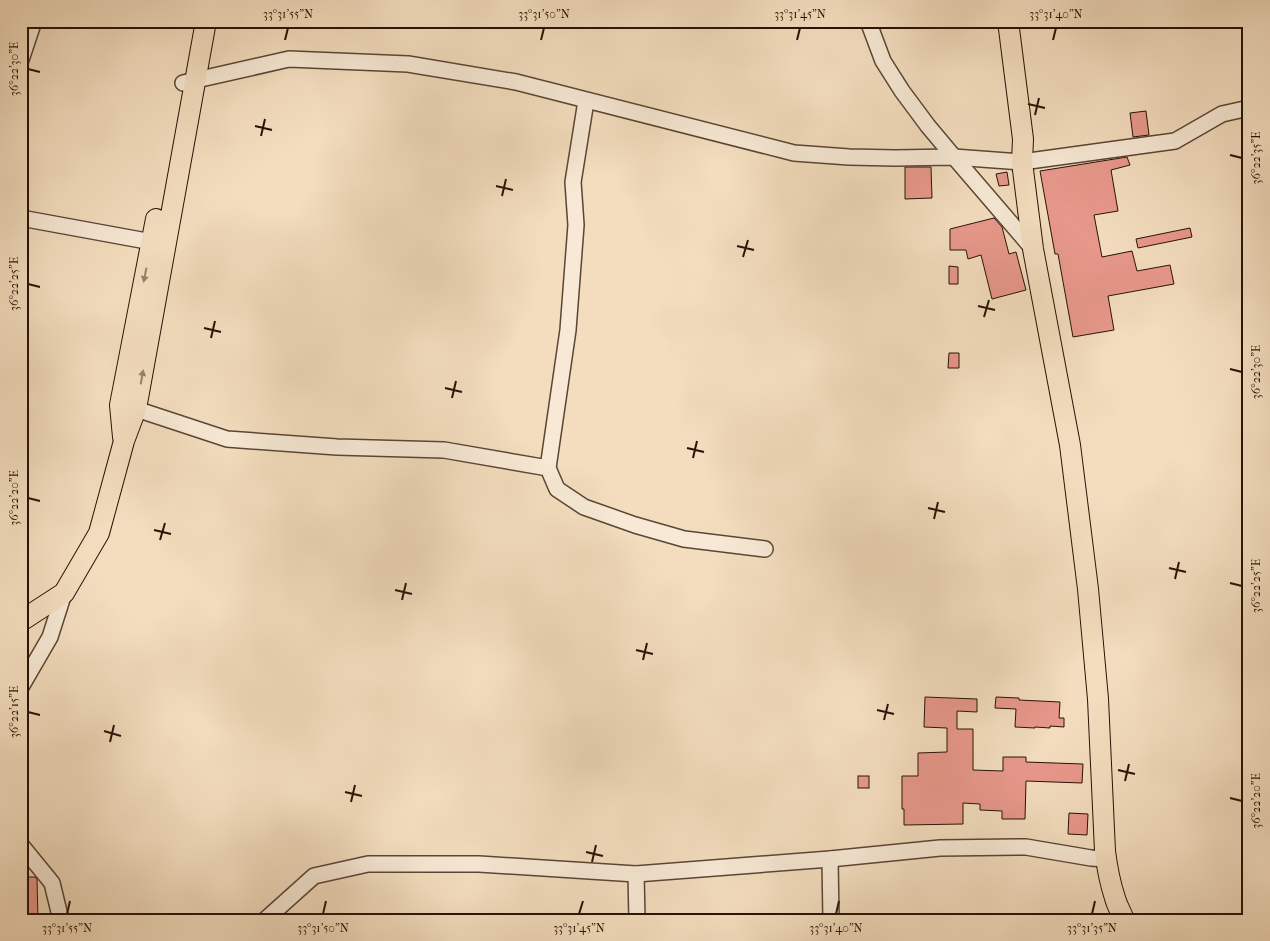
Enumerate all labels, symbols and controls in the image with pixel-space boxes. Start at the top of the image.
text: 33°31'55"N [263,7,313,21]
text: 33°31'50"N [518,7,570,21]
text: 33°31'45"N [774,7,826,21]
text: 33°31'40"N [1029,7,1083,21]
text: 36°22'30"E [7,42,21,96]
text: 36°22'35"E [1249,132,1263,184]
text: 36°22'25"E [7,257,21,311]
one-way arrow [141,268,149,284]
text: 36°22'30"E [1249,345,1263,399]
one-way arrow [138,369,146,385]
text: 36°22'20"E [7,470,21,526]
text: 36°22'25"E [1249,559,1263,613]
text: 36°22'15"E [7,686,21,738]
text: 36°22'20"E [1249,773,1263,829]
text: 33°31'55"N [42,921,92,935]
text: 33°31'50"N [297,921,349,935]
text: 33°31'45"N [553,921,605,935]
text: 33°31'40"N [809,921,863,935]
text: 33°31'35"N [1067,921,1117,935]

